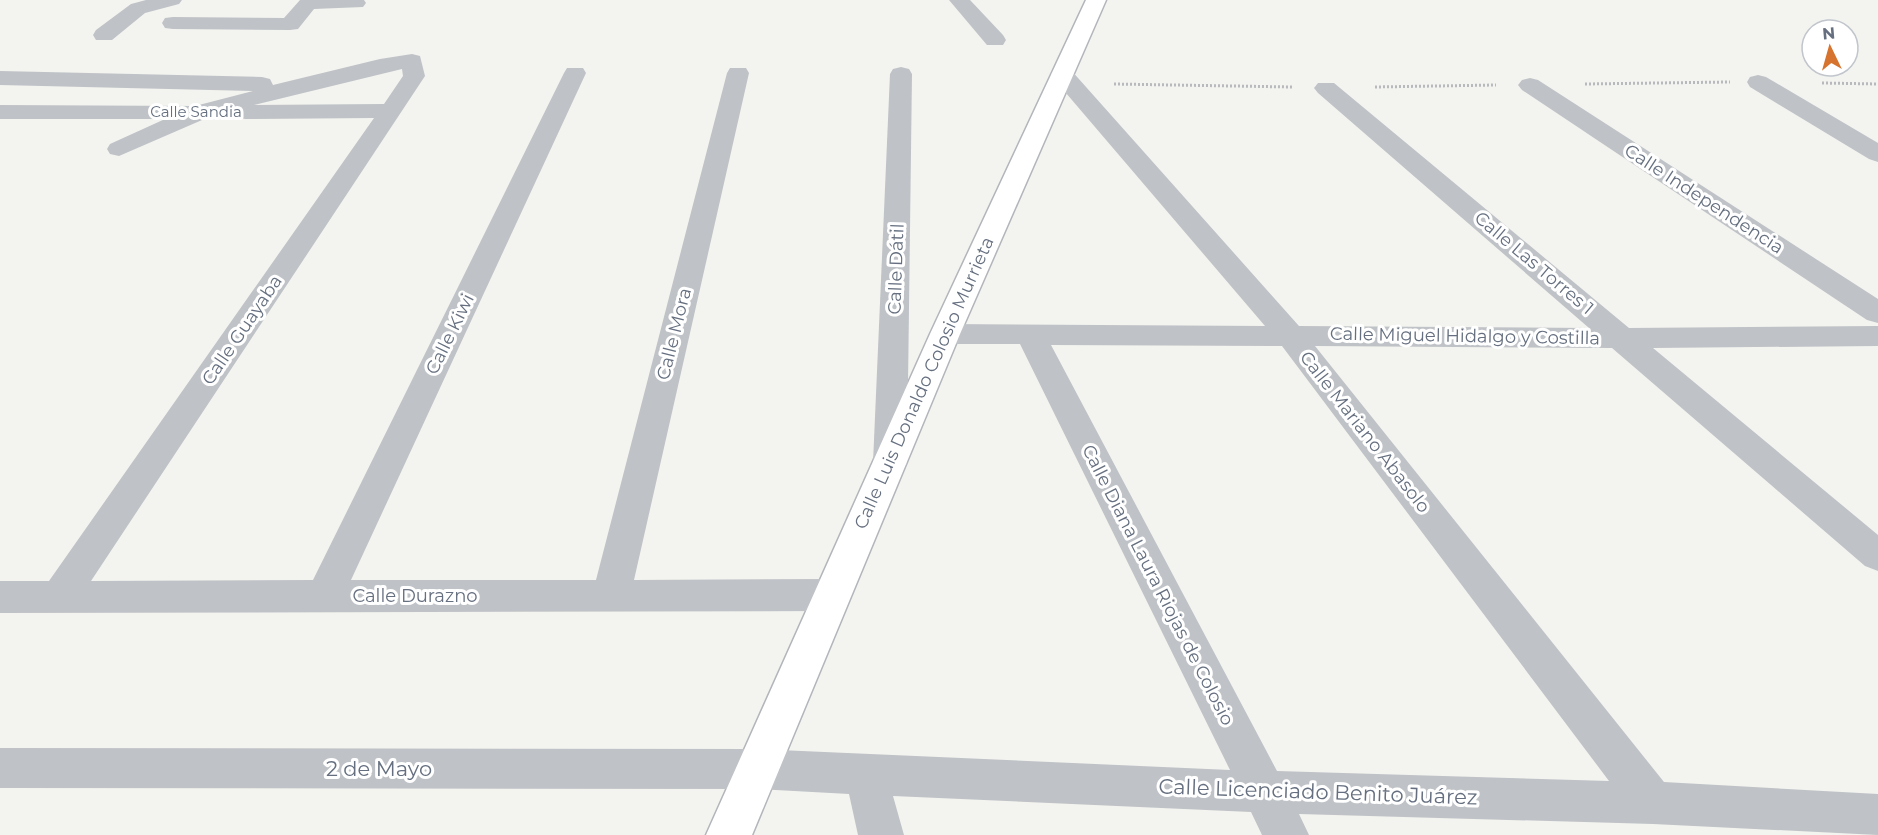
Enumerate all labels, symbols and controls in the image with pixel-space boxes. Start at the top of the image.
north arrow [1800,18,1860,78]
text: N [1821,24,1836,44]
street label: Calle Sandia [150,102,242,121]
street label: Calle Independencia [1620,139,1788,259]
street label: Calle Las Torres 1 [1470,207,1598,319]
street label: Calle Dátil [883,223,909,315]
street label: Calle Luis Donaldo Colosio Murrieta [849,233,999,533]
street label: Calle Guayaba [197,271,287,389]
street label: Calle Mora [652,286,696,382]
street label: Calle Kiwi [421,290,479,378]
street label: Calle Miguel Hidalgo y Costilla [1330,323,1600,349]
street label: Calle Mariano Abasolo [1295,347,1435,517]
street label: Calle Diana Laura Riojas de Colosio [1077,441,1239,729]
street label: Calle Durazno [352,585,478,607]
street label: 2 de Mayo [326,756,432,781]
street label: Calle Licenciado Benito Juárez [1158,773,1478,810]

